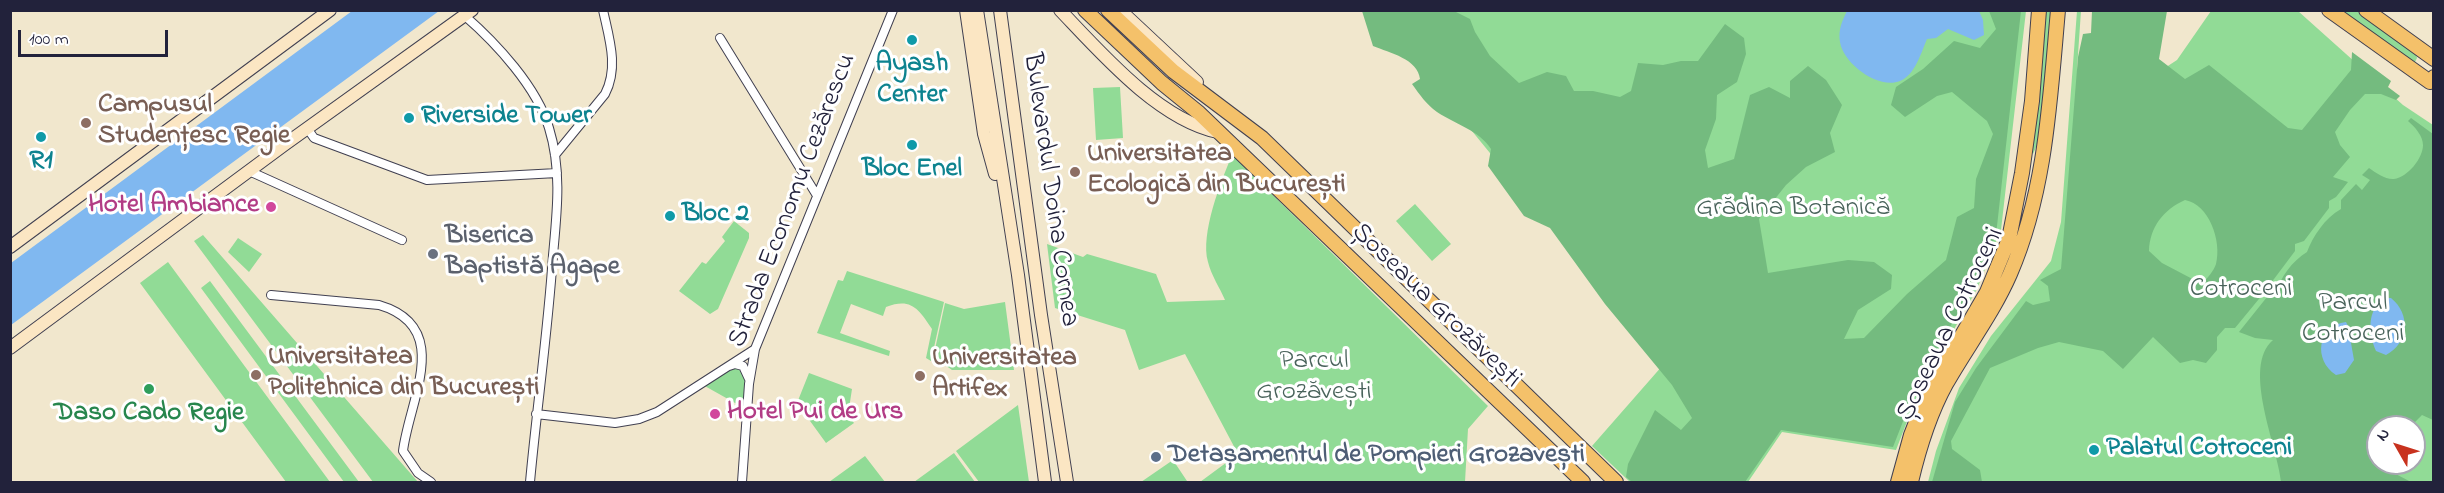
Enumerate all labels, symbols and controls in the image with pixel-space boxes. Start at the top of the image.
scale bar [21,18,171,56]
text: 100 m [29,27,69,53]
marker: Ayash Center [905,33,919,47]
street label: Strada Economu Cezărescu [723,50,865,352]
place label: Ayash Center [876,50,948,113]
street label: Bulevardul Doina Cornea [1014,51,1084,329]
place label: Campusul Studențesc Regie [98,91,290,154]
place label: Riverside Tower [421,102,592,134]
marker: Riverside Tower [402,111,416,125]
marker: Campusul Studențesc Regie [79,116,93,130]
marker: R1 [34,130,48,144]
marker: Bloc Enel [905,138,919,152]
place label: Universitatea Ecologică din București [1087,140,1346,203]
place label: R1 [29,147,53,179]
place label: Bloc Enel [862,155,962,187]
marker: Universitatea Ecologică din București [1068,165,1082,179]
place label: Hotel Ambiance [88,191,259,223]
park label: Grădina Botanică [1696,194,1890,226]
marker: Hotel Ambiance [264,200,278,214]
place label: Bloc 2 [682,200,749,232]
marker: Bloc 2 [663,209,677,223]
street label: Șoseaua Grozăvești [1343,218,1527,396]
place label: Biserica Baptistă Agape [445,222,620,285]
street label: Șoseaua Cotroceni [1891,223,2013,427]
marker: Biserica Baptistă Agape [426,247,440,261]
park label: Cotroceni [2190,275,2292,307]
park label: Parcul Cotroceni [2302,289,2404,352]
place label: Universitatea Politehnica din București [268,343,539,406]
place label: Universitatea Artifex [932,344,1077,407]
park label: Parcul Grozăvești [1256,347,1372,410]
marker: Universitatea Politehnica din București [249,368,263,382]
marker: Universitatea Artifex [913,369,927,383]
marker: Daso Cado Regie [142,382,156,396]
place label: Hotel Pui de Urs [727,398,903,430]
place label: Daso Cado Regie [54,399,244,431]
marker: Hotel Pui de Urs [708,407,722,421]
north arrow [2366,415,2426,475]
text: N [2371,423,2396,447]
place label: Palatul Cotroceni [2106,434,2292,466]
place label: Detașamentul de Pompieri Grozavești [1168,441,1585,473]
marker: Palatul Cotroceni [2087,443,2101,457]
marker: Detașamentul de Pompieri Grozavești [1149,450,1163,464]

